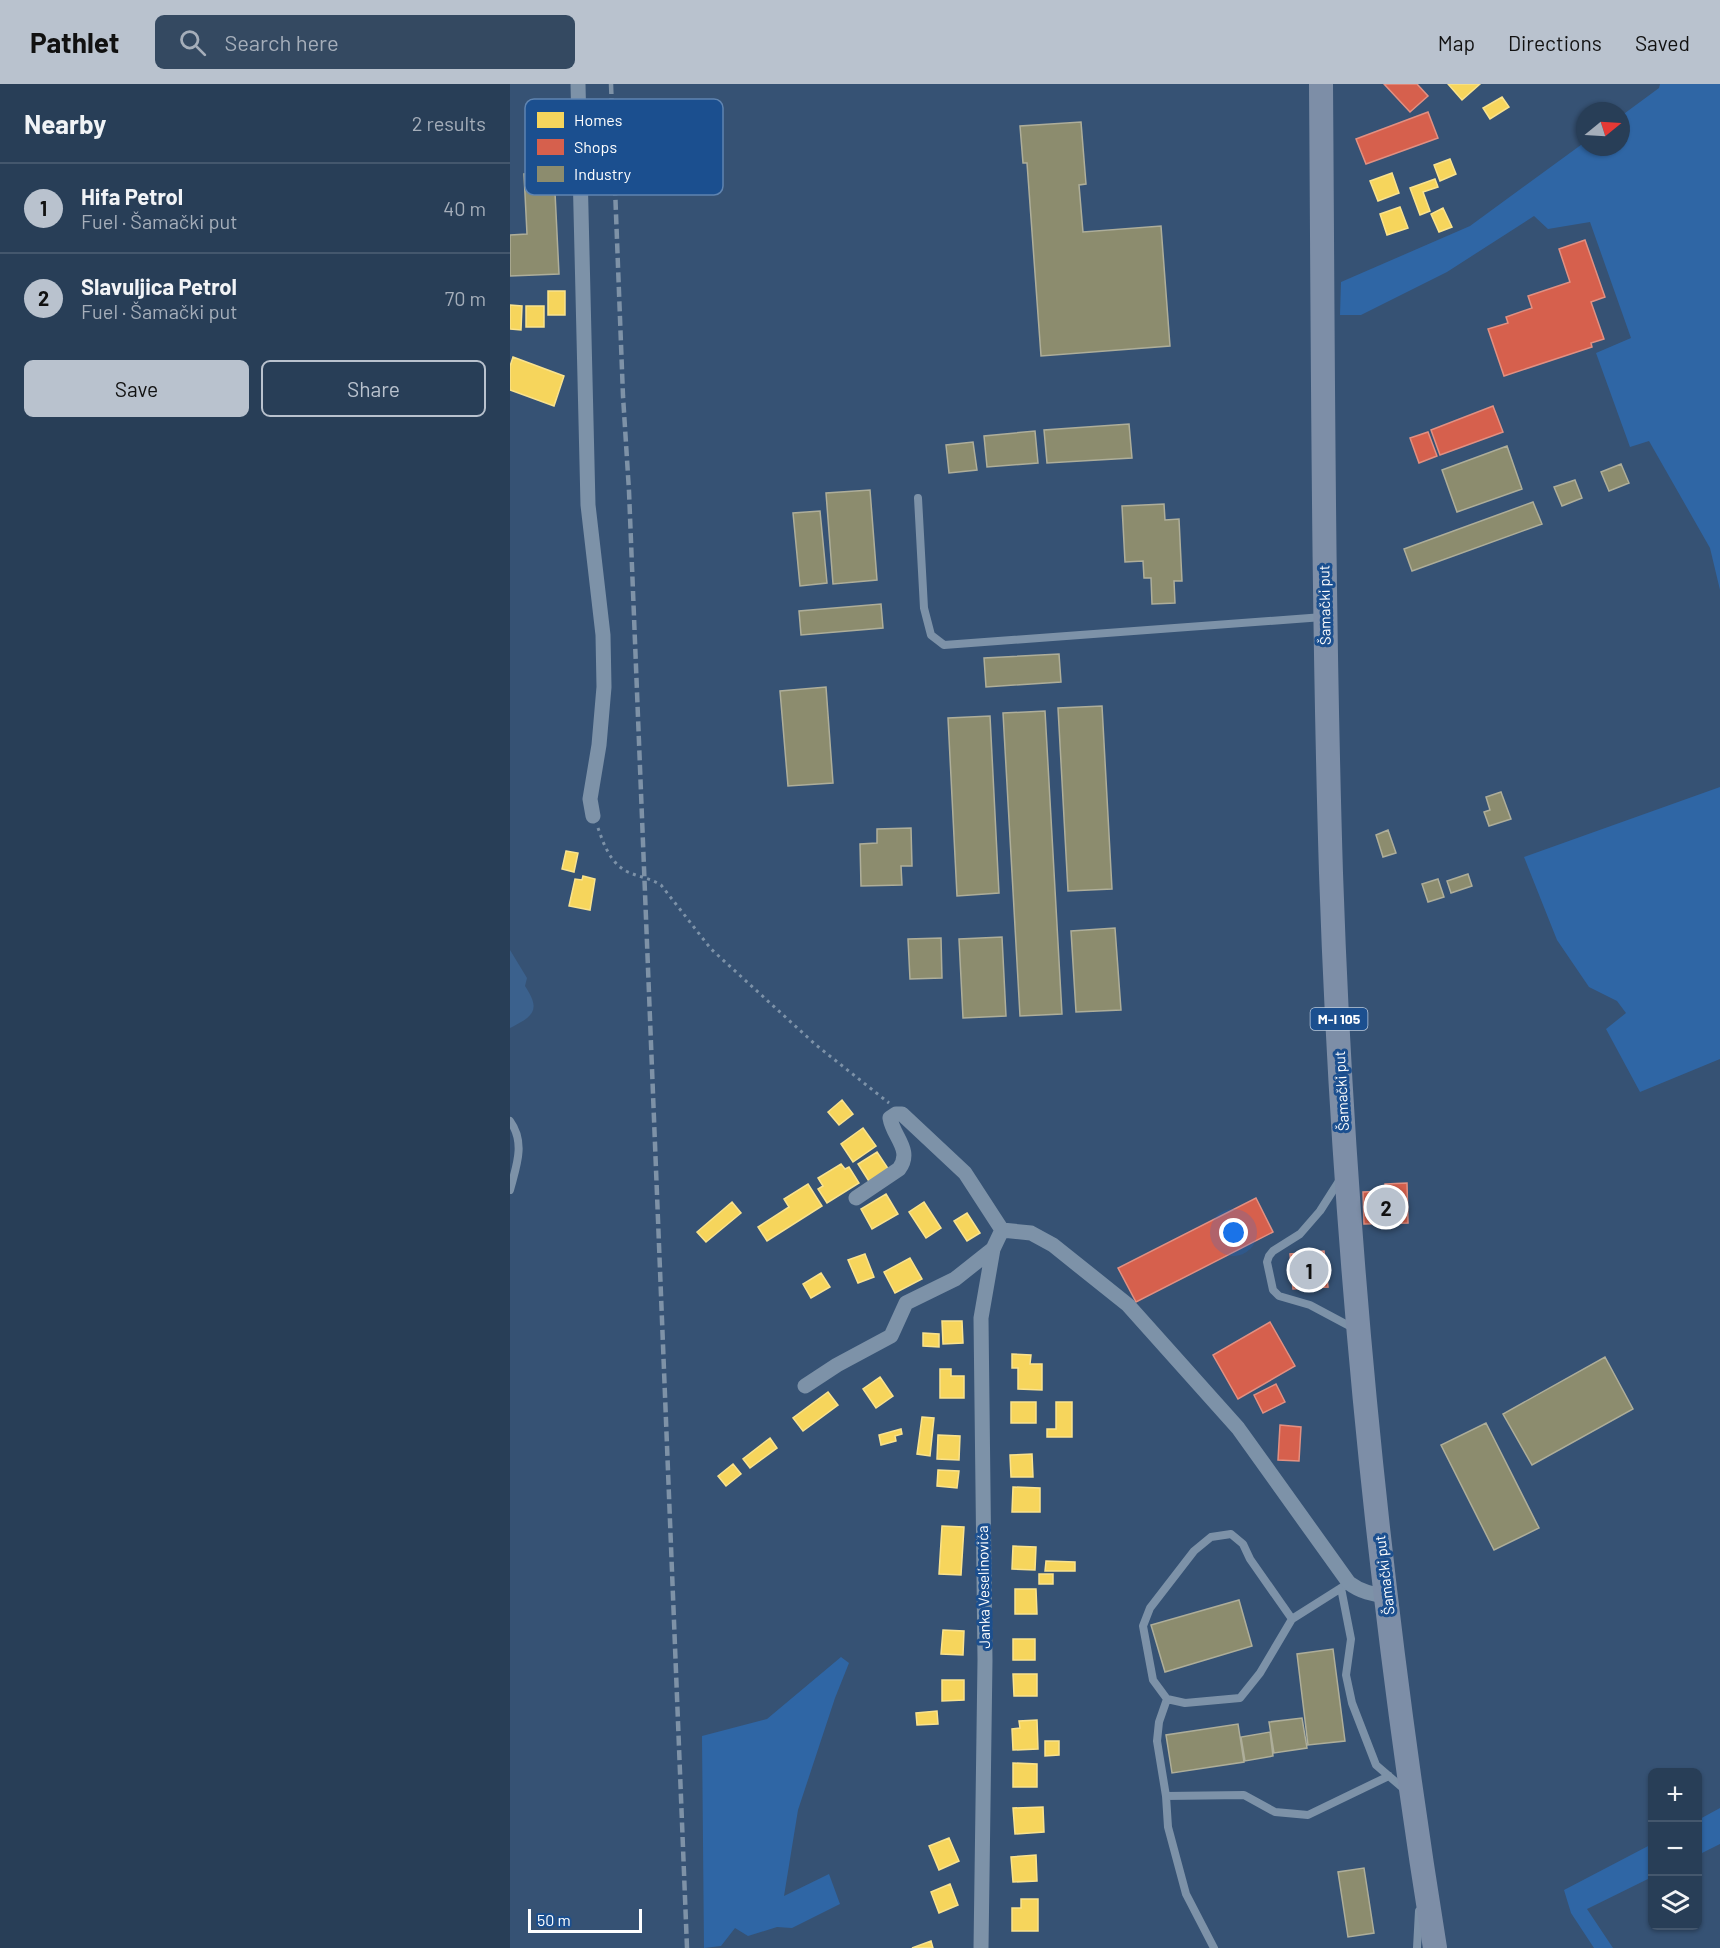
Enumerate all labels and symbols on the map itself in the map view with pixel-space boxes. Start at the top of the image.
legend [525,99,723,195]
north arrow [1576,102,1630,156]
text: Homes [574,110,622,129]
text: Shops [574,137,617,156]
text: Industry [574,164,632,183]
street label: Šamački put [1314,565,1334,645]
road number: M-I 105 [1310,1008,1368,1030]
street label: Šamački put [1330,1050,1352,1132]
pin: 2 [1366,1184,1406,1230]
your location [1219,1218,1248,1247]
pin: 1 [1290,1248,1328,1292]
street label: Janka Veselinovića [973,1525,993,1649]
street label: Šamački put [1370,1534,1398,1616]
scale bar [528,1906,642,1934]

